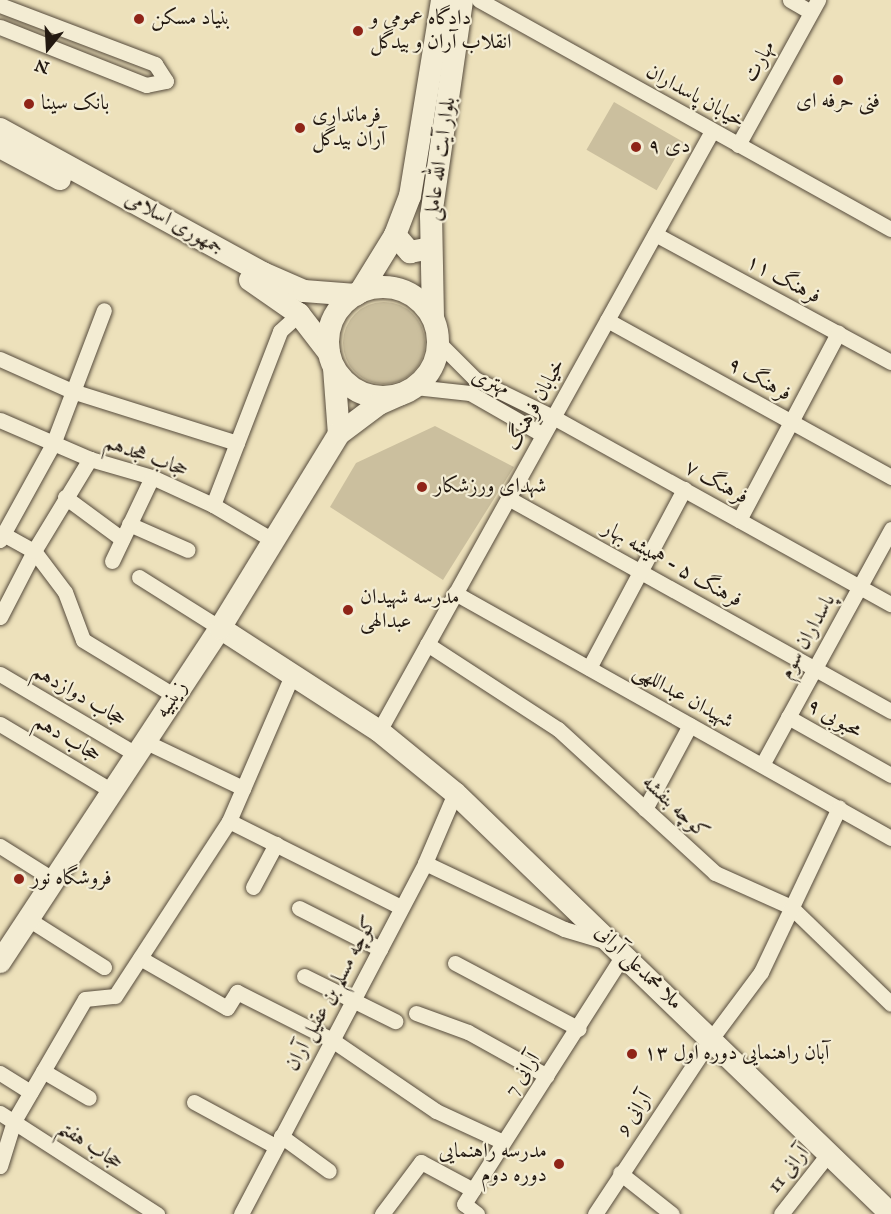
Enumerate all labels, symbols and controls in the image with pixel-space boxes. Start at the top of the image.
place label: بنیاد مسکن [151,6,230,32]
place label: دادگاه عمومی و انقلاب آران و بیدگل [370,6,512,56]
marker: بنیاد مسکن [132,12,146,26]
north arrow [18,18,78,78]
marker: دادگاه عمومی و انقلاب آران و بیدگل [351,24,365,38]
street label: مهارت [738,37,782,87]
text: N [33,53,52,77]
street label: خیابان پاسداران [641,60,749,134]
marker: فنی حرفه ای [831,73,845,87]
place label: فنی حرفه ای [796,89,880,115]
place label: بانک سینا [41,91,109,117]
street label: بلوار آیت‌ الله عاملی [420,95,462,223]
marker: بانک سینا [22,97,36,111]
place label: فرمانداری آران بیدگل [312,103,386,153]
marker: فرمانداری آران بیدگل [293,121,307,135]
place label: ۹ دی [648,134,690,160]
marker: ۹ دی [629,140,643,154]
street label: جمهوری اسلامی [120,187,228,261]
street label: فرهنگ ۱۱ [741,250,825,310]
street label: فرهنگ ۹ [723,352,795,408]
street label: خیابان فرهنگ [501,355,571,455]
street label: مهتری [467,364,513,402]
street label: حجاب هجدهم [101,430,191,484]
street label: فرهنگ ۷ [680,455,752,511]
place label: شهدای ورزشکار [434,474,546,500]
marker: شهدای ورزشکار [415,480,429,494]
street label: فرهنگ ۵ - همیشه بهار [598,516,746,614]
place label: مدرسه شهیدان عبدالهی [360,585,459,635]
street label: پاسداران سوم [774,590,842,684]
marker: مدرسه شهیدان عبدالهی [341,603,355,617]
street label: حجاب دوازدهم [27,659,131,733]
street label: شهیدان عبداللهی [628,659,738,735]
street label: زینبیه [150,676,194,724]
street label: محبوبی ۹ [802,694,866,744]
street label: حجاب دهم [29,709,105,769]
street label: کوچه بنفشه [636,771,714,845]
place label: فروشگاه نور [31,866,112,892]
marker: فروشگاه نور [12,872,26,886]
street label: کوچه مسلم بن عقیل آران [280,912,384,1076]
street label: ملا محمدعلی آرانی [589,920,687,1016]
place label: ۱۳ آبان راهنمایی دوره اول [644,1041,829,1067]
marker: ۱۳ آبان راهنمایی دوره اول [625,1047,639,1061]
street label: آرانی 7 [499,1048,547,1102]
street label: آرانی 9 [612,1088,658,1140]
street label: حجاب هفتم [53,1116,127,1176]
place label: مدرسه راهنمایی دوره دوم [439,1139,547,1189]
street label: آرانی 11 [762,1141,816,1199]
marker: مدرسه راهنمایی دوره دوم [552,1157,566,1171]

